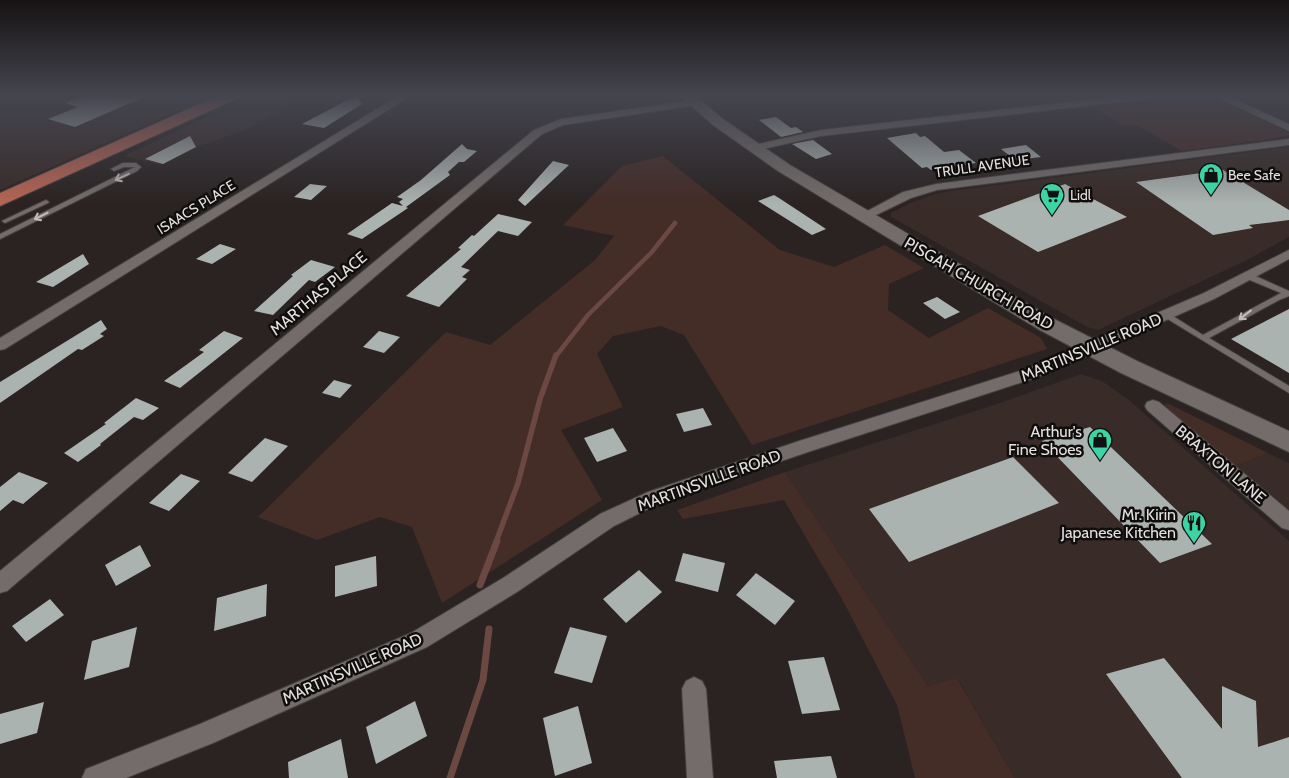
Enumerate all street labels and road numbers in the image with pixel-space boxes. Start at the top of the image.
street label: TRULL AVENUE [934,150,1031,182]
street label: ISAACS PLACE [154,176,239,238]
street label: PISGAH CHURCH ROAD [901,233,1056,334]
street label: MARTHAS PLACE [266,247,371,339]
street label: MARTINSVILLE ROAD [1018,309,1164,386]
street label: BRAXTON LANE [1172,421,1270,508]
street label: MARTINSVILLE ROAD [635,446,783,515]
street label: MARTINSVILLE ROAD [279,629,425,708]

